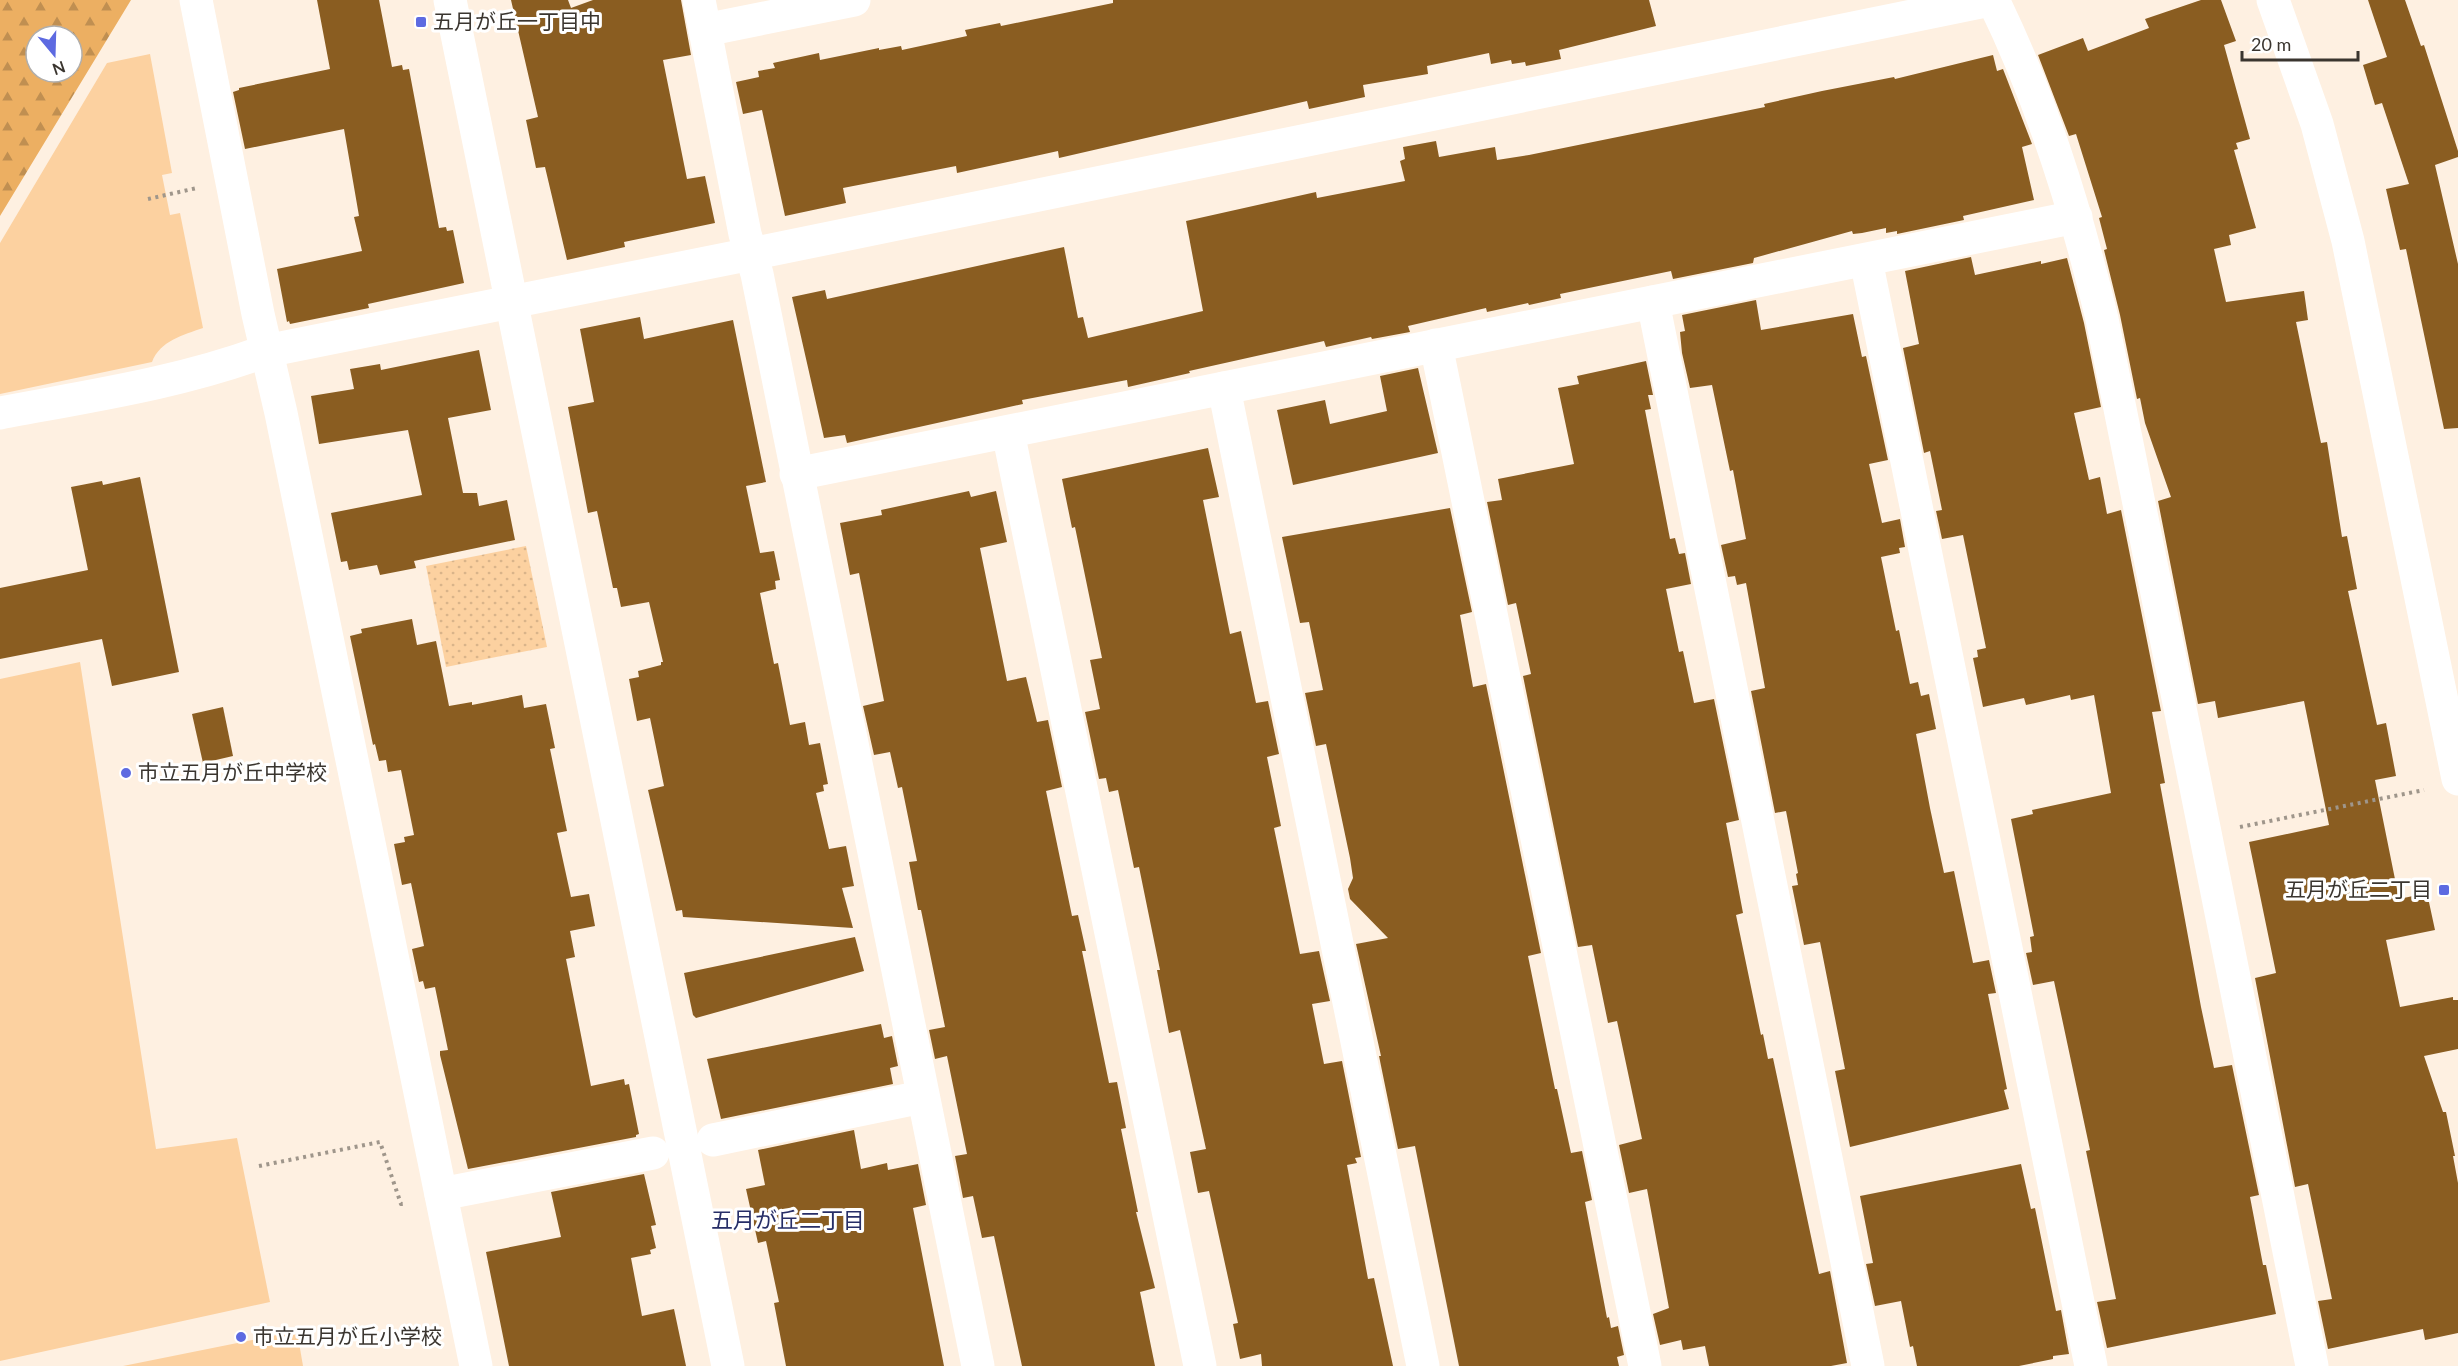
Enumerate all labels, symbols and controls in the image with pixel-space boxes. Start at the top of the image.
place label: 五月が丘一丁目中 [433,8,601,33]
marker: 五月が丘一丁目中 [414,15,428,29]
north arrow [24,24,84,84]
scale bar [2242,24,2358,62]
text: 20 m [2251,33,2291,55]
text: N [50,58,68,80]
place label: 市立五月が丘中学校 [138,759,327,784]
marker: 市立五月が丘中学校 [119,766,133,780]
place label: 五月が丘二丁目 [2285,876,2432,901]
marker: 五月が丘二丁目 [2437,883,2451,897]
district label: 五月が丘二丁目 [711,1206,865,1233]
place label: 市立五月が丘小学校 [253,1323,442,1348]
marker: 市立五月が丘小学校 [234,1330,248,1344]

